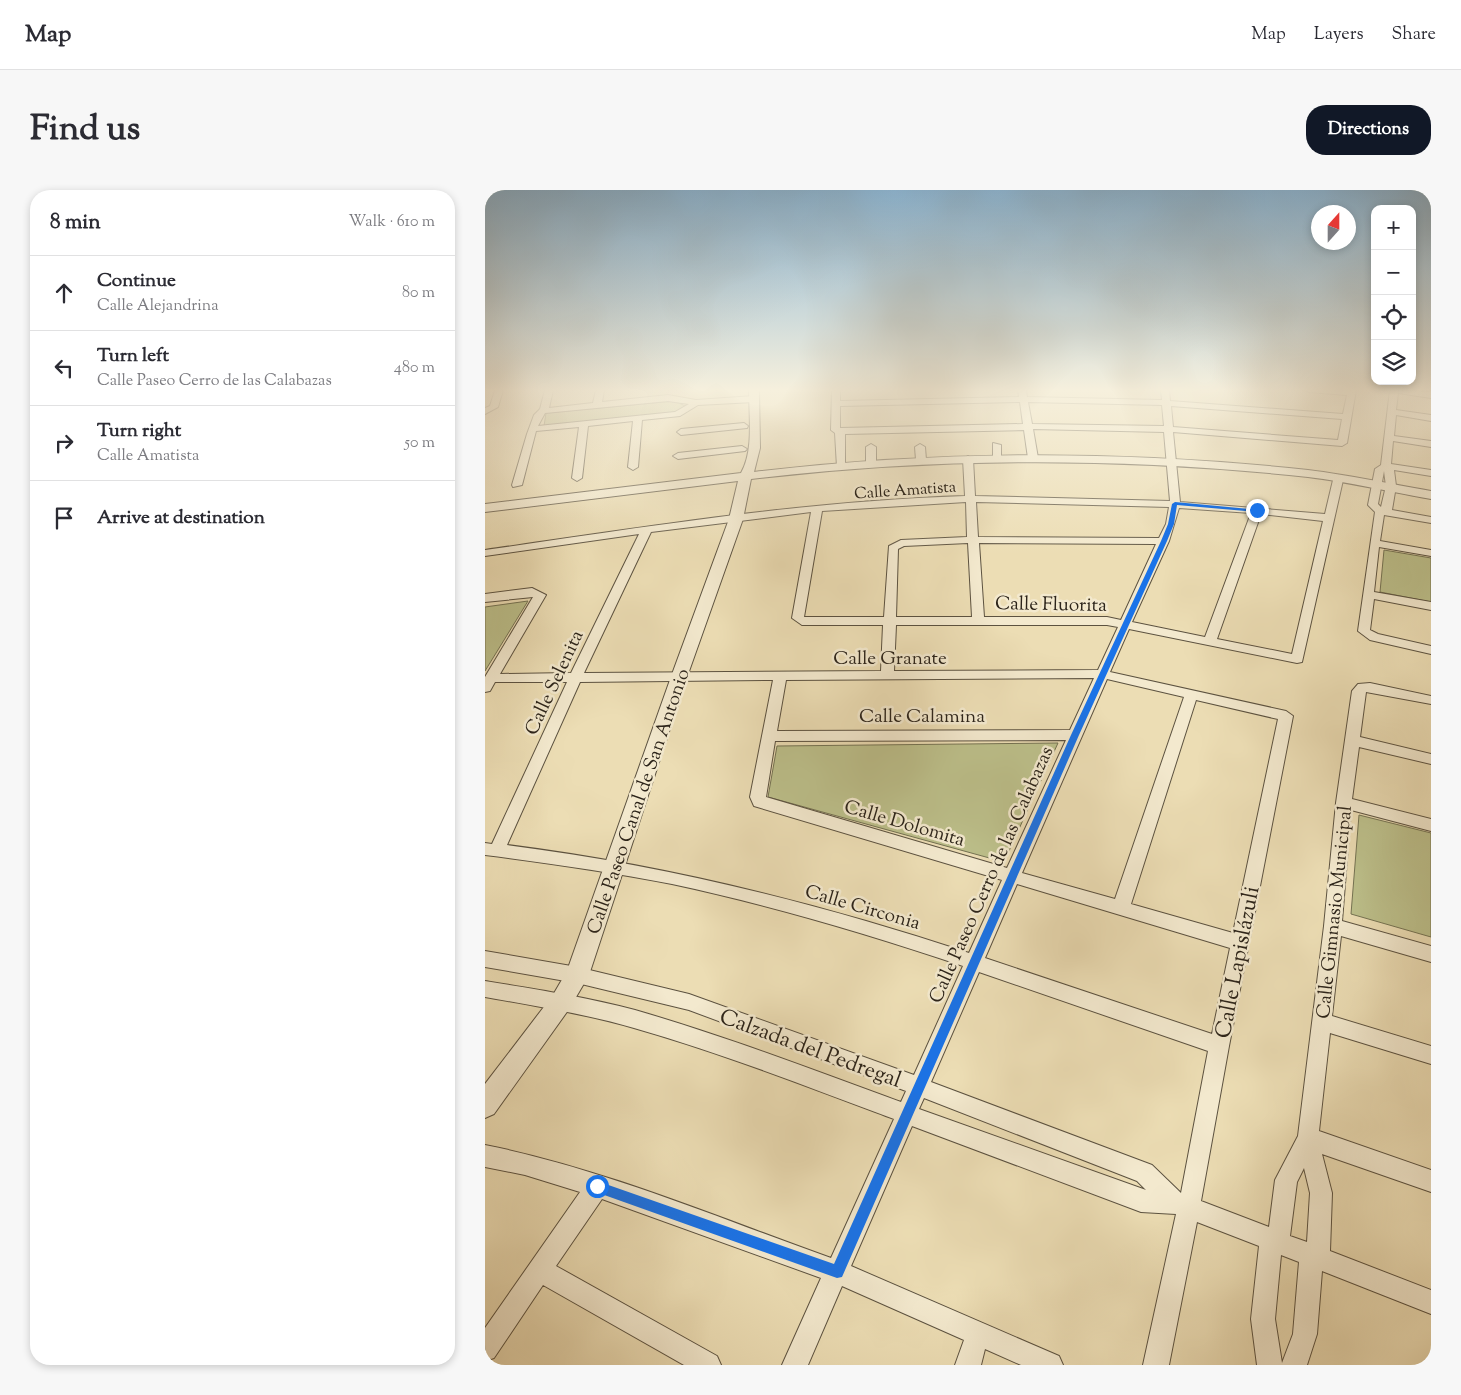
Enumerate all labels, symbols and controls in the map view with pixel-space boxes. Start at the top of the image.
text: Map [25,18,71,52]
text: Map [1251,22,1286,48]
text: Layers [1314,22,1364,48]
text: Share [1392,22,1436,48]
text: Find us [30,105,140,156]
button: Directions [1306,105,1431,155]
north arrow [1311,205,1356,250]
map controls [1371,205,1416,385]
button: + [1371,205,1416,250]
text: 8 min [50,208,101,238]
text: Walk · 610 m [348,211,435,234]
button: − [1371,250,1416,295]
text: Continue [97,268,176,295]
icon: ahead [50,279,78,307]
text: 80 m [402,282,435,305]
text: Calle Alejandrina [97,295,219,318]
button: locate [1371,295,1416,340]
button: layers [1371,340,1416,385]
text: Turn left [97,343,169,370]
icon: left [50,354,78,382]
text: 480 m [394,357,435,380]
text: Calle Paseo Cerro de las Calabazas [97,370,332,393]
text: Turn right [97,418,181,445]
icon: right [50,429,78,457]
text: 50 m [404,432,435,455]
text: Calle Amatista [97,445,199,468]
street label: Calle Amatista [853,476,958,507]
route end [1246,499,1269,522]
icon: arrive [50,504,78,532]
text: Arrive at destination [97,505,265,532]
street label: Calle Fluorita [995,591,1107,620]
street label: Calle Selenita [519,626,591,740]
street label: Calle Granate [833,646,947,673]
street label: Calle Paseo Canal de San Antonio [581,665,698,938]
street label: Calle Calamina [859,704,985,731]
street label: Calle Paseo Cerro de las Calabazas [923,742,1061,1008]
street label: Calle Dolomita [841,794,968,855]
street label: Calle Gimnasio Municipal [1311,804,1360,1020]
street label: Calle Circonia [801,879,923,938]
street label: Calle Lapislázuli [1208,884,1269,1041]
street label: Calzada del Pedregal [714,1002,906,1098]
route start [586,1175,609,1198]

